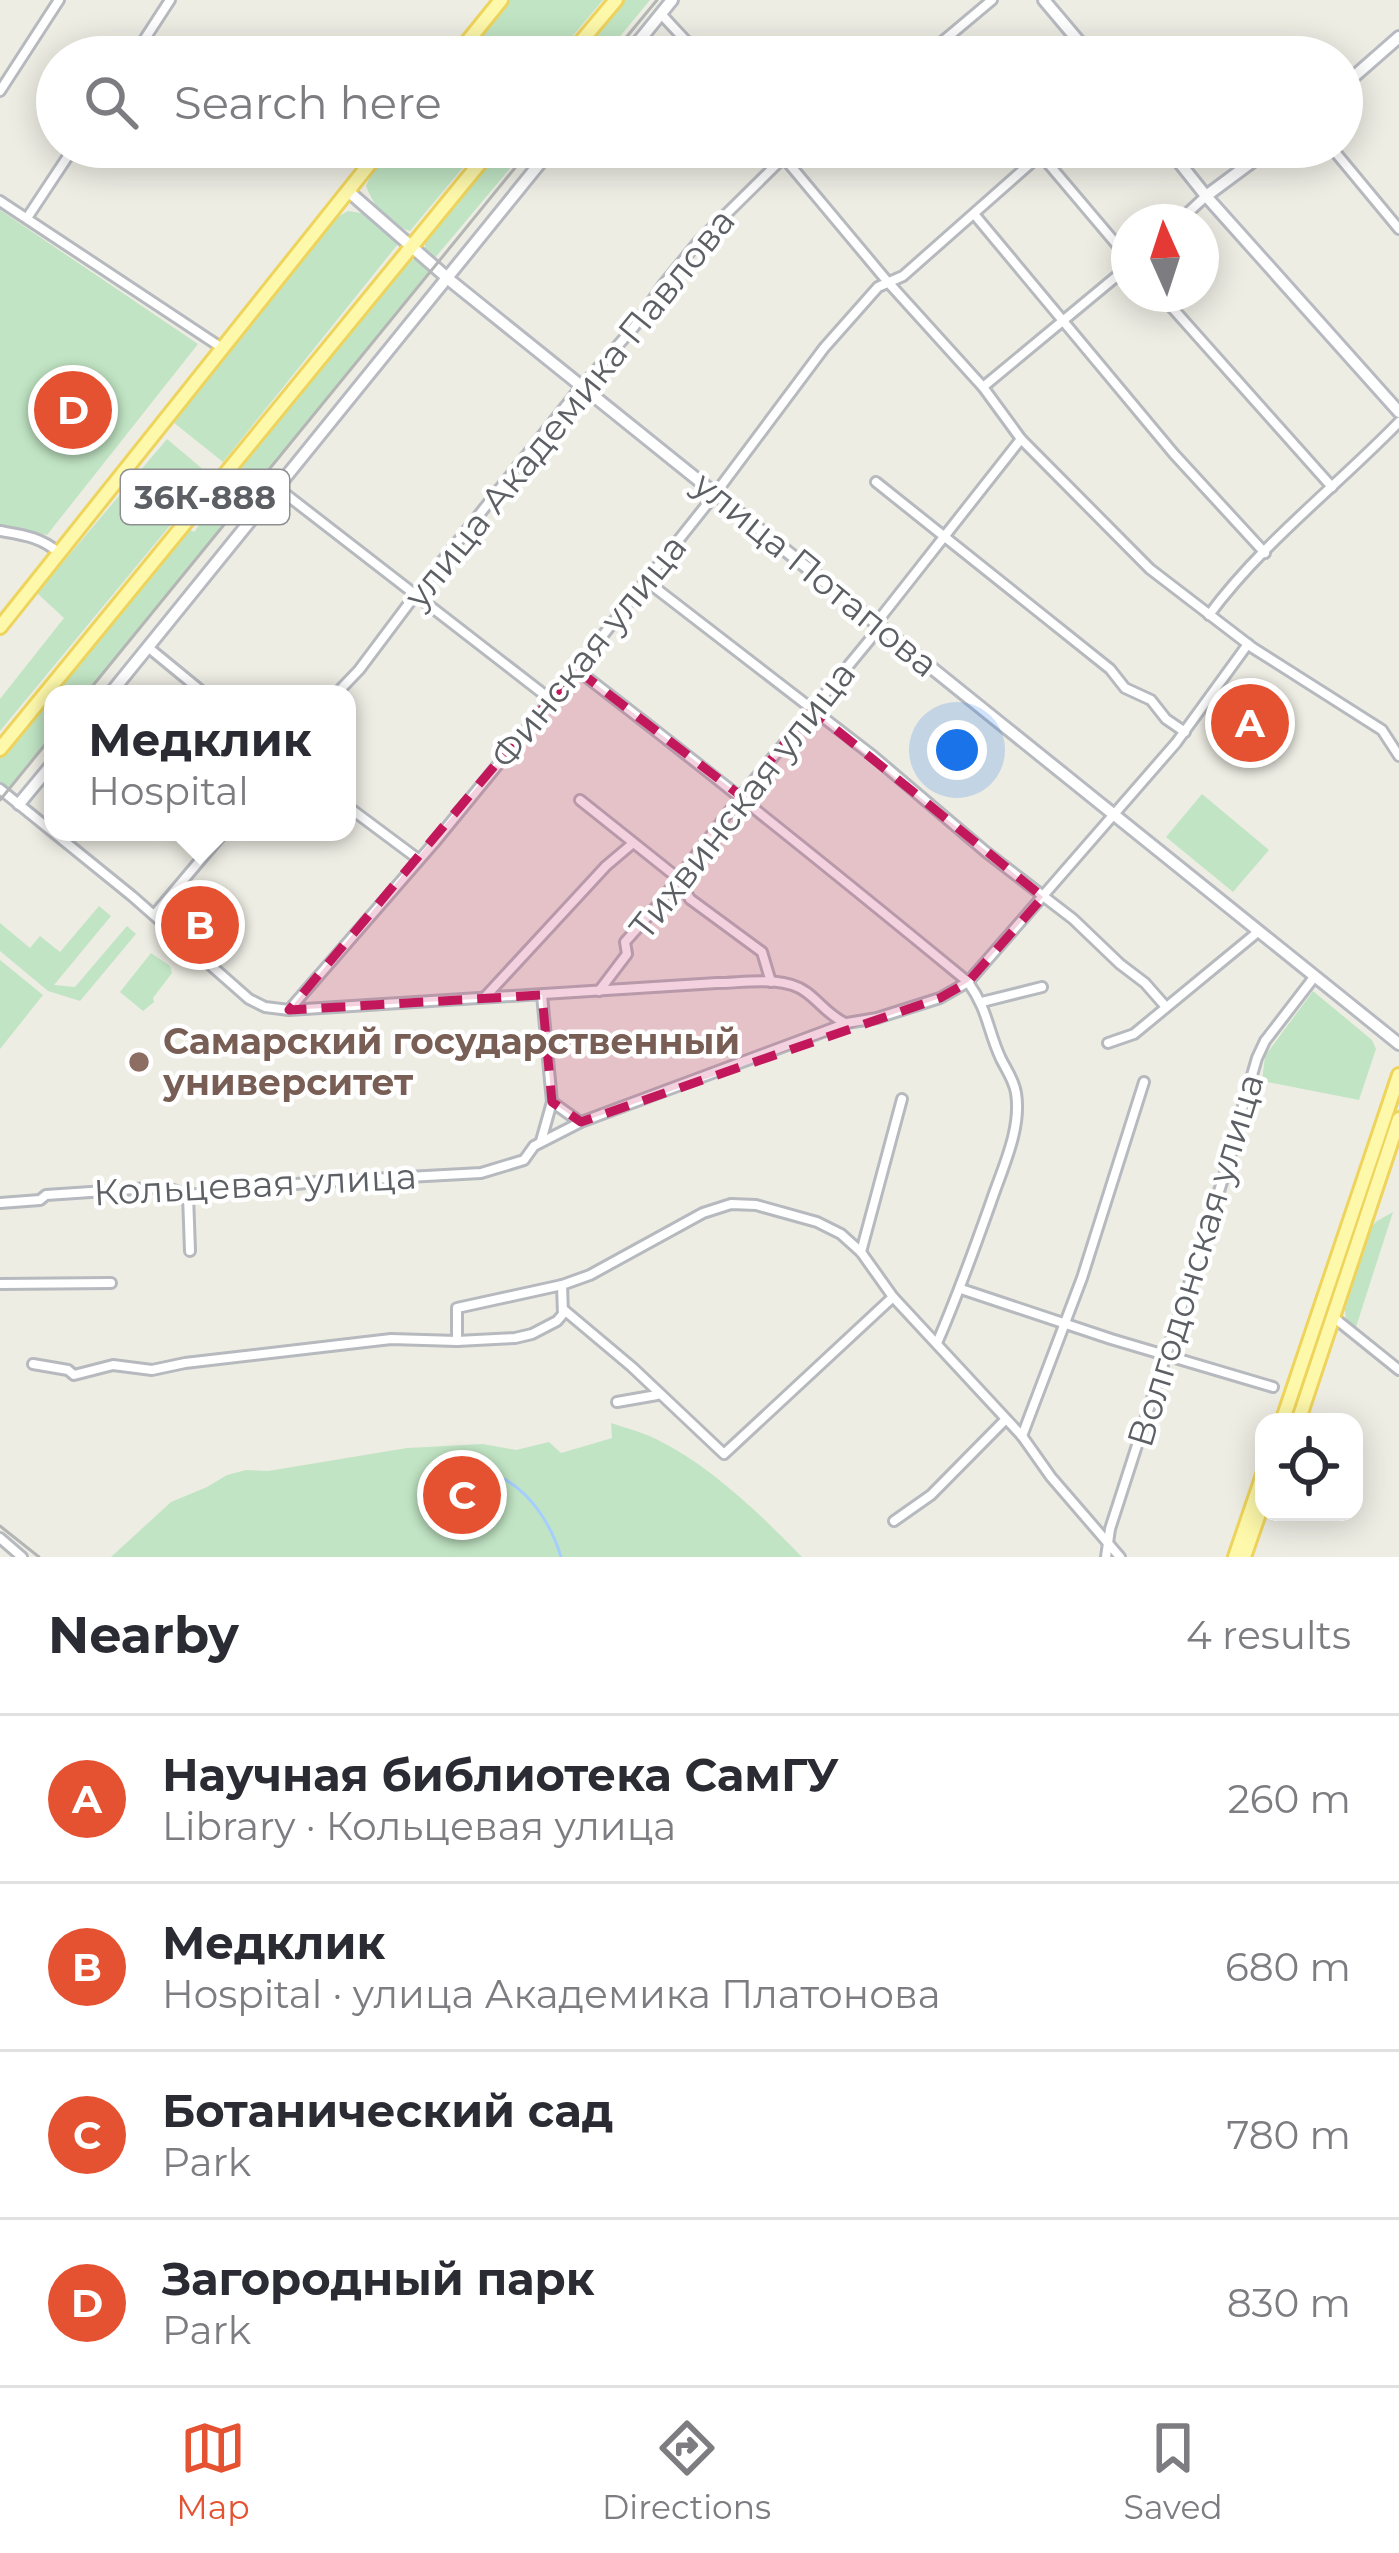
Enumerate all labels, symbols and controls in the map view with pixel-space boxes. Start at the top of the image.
search box [36,36,1363,168]
icon: search [78,69,144,135]
text: Search here [174,75,442,130]
street label: улица Академика Павлова [394,199,744,617]
north arrow [1111,204,1219,312]
pin: D [34,365,112,455]
street label: улица Потапова [684,461,947,686]
road number: 36К-888 [121,470,289,524]
street label: Финская улица [480,525,696,777]
street label: Тихвинская улица [620,652,864,948]
pin: A [1211,678,1289,768]
popup [44,685,356,841]
text: Медклик [88,712,312,767]
your location [927,720,987,780]
text: Hospital [88,767,249,815]
pin: B [161,880,239,970]
place label: Самарский государственный университет [162,1019,740,1104]
marker: Самарский государственный университет [126,1049,152,1075]
street label: Волгодонская улица [1117,1068,1273,1452]
street label: Кольцевая улица [92,1154,418,1214]
map controls [1255,1413,1363,1521]
button: locate [1255,1413,1363,1521]
pin: C [423,1450,501,1540]
text: Nearby [48,1604,239,1666]
text: 4 results [1186,1611,1351,1659]
text: Научная библиотека СамГУ [162,1747,839,1802]
text: A [72,1775,102,1823]
text: 260 m [1228,1775,1351,1823]
text: Library · Кольцевая улица [162,1802,676,1850]
text: Медклик [162,1915,385,1970]
text: B [72,1943,102,1991]
text: 680 m [1225,1943,1351,1991]
text: Hospital · улица Академика Платонова [162,1970,940,2018]
text: Ботанический сад [162,2083,613,2138]
text: C [73,2111,101,2159]
text: 780 m [1226,2111,1351,2159]
text: Park [162,2138,251,2186]
text: Загородный парк [162,2251,595,2306]
text: D [71,2279,103,2327]
text: 830 m [1227,2279,1351,2327]
text: Park [162,2306,251,2354]
tab: Map [176,2415,250,2527]
tab: Directions [602,2415,771,2527]
tab: Saved [1124,2415,1223,2527]

